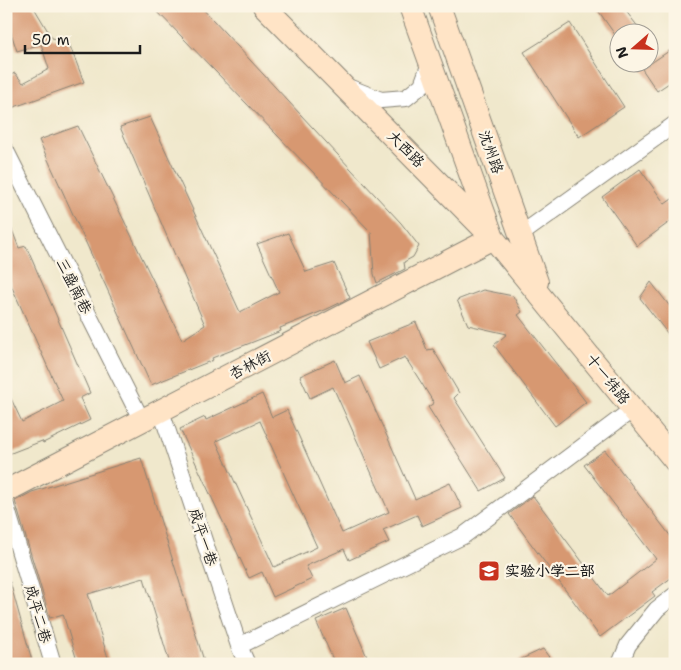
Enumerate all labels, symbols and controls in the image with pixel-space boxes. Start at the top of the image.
scale bar [25,22,140,54]
north arrow [608,22,658,72]
text: 50 m [32,30,70,50]
text: N [611,44,632,61]
street label: 大西路 [383,126,429,172]
street label: 沈州路 [474,127,508,177]
street label: 三盛南巷 [51,255,97,317]
street label: 杏林街 [225,346,275,384]
street label: 十一纬路 [581,349,635,409]
street label: 成平一巷 [184,505,222,569]
school or university icon: 实验小学二部 [477,559,501,583]
place label: 实验小学二部 [505,561,595,581]
street label: 成平二巷 [20,582,56,646]

